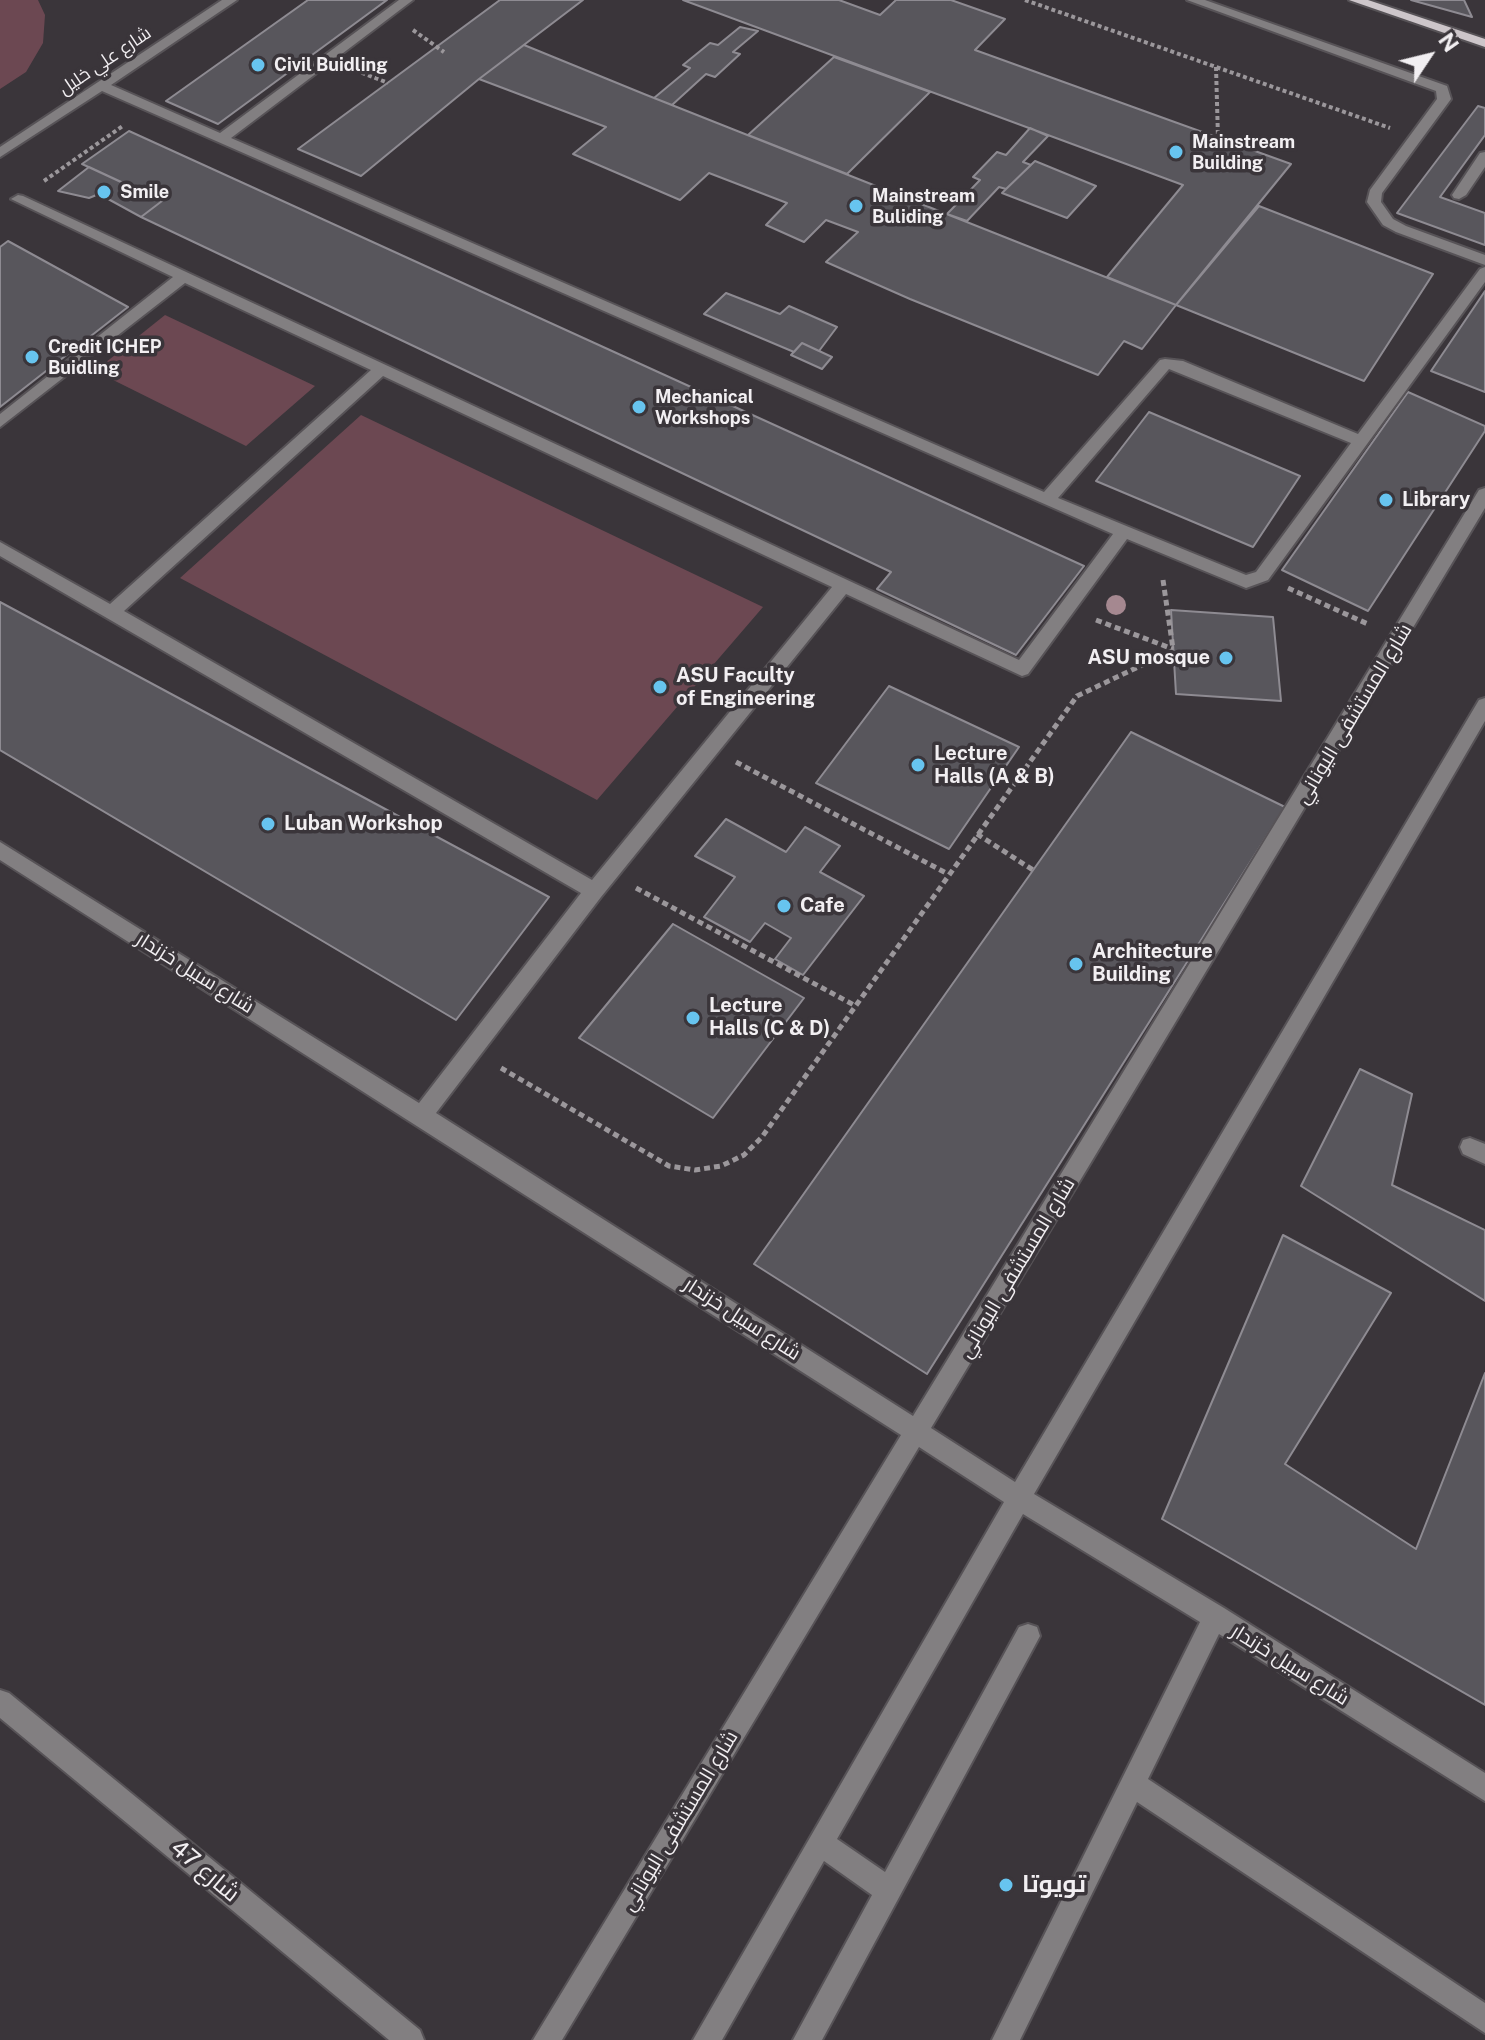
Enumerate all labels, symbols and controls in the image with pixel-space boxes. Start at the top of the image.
north arrow [1389,16,1469,96]
street label: شارع علي خليل [55,22,155,100]
text: N [1433,28,1464,57]
place label: Civil Buidling [274,54,388,76]
marker: Civil Buidling [249,56,267,74]
place label: Mainstream Building [1192,131,1295,174]
marker: Mainstream Building [1167,143,1185,161]
place label: Smile [120,181,169,203]
marker: Smile [95,183,113,201]
place label: Mainstream Buliding [872,185,975,228]
marker: Mainstream Buliding [847,197,865,215]
place label: Credit ICHEP Buidling [48,336,162,378]
marker: Credit ICHEP Buidling [23,348,41,366]
place label: Mechanical Workshops [655,386,754,428]
marker: Mechanical Workshops [630,398,648,416]
place label: Library [1402,488,1470,512]
marker: Library [1377,491,1395,509]
street label: شارع المستشفى اليوناني [1291,619,1417,809]
place label: ASU mosque [1087,646,1210,670]
marker: ASU mosque [1217,649,1235,667]
place label: ASU Faculty of Engineering [676,664,815,711]
marker: ASU Faculty of Engineering [651,678,669,696]
place label: Lecture Halls (A & B) [934,742,1055,789]
marker: Lecture Halls (A & B) [909,756,927,774]
place label: Luban Workshop [284,812,443,836]
marker: Luban Workshop [259,815,277,833]
place label: Cafe [800,894,845,918]
marker: Cafe [775,897,793,915]
street label: شارع سبيل خزندار [132,927,258,1019]
place label: Architecture Building [1092,940,1213,987]
marker: Architecture Building [1067,955,1085,973]
place label: Lecture Halls (C & D) [709,994,830,1041]
marker: Lecture Halls (C & D) [684,1009,702,1027]
street label: شارع المستشفى اليوناني [954,1173,1080,1363]
street label: شارع سبيل خزندار [679,1272,805,1366]
street label: شارع سبيل خزندار [1227,1619,1353,1711]
street label: شارع المستشفى اليوناني [617,1726,743,1916]
street label: شارع 47 [164,1834,246,1908]
place label: تويوتا [1022,1871,1086,1899]
marker: تويوتا [997,1876,1015,1894]

